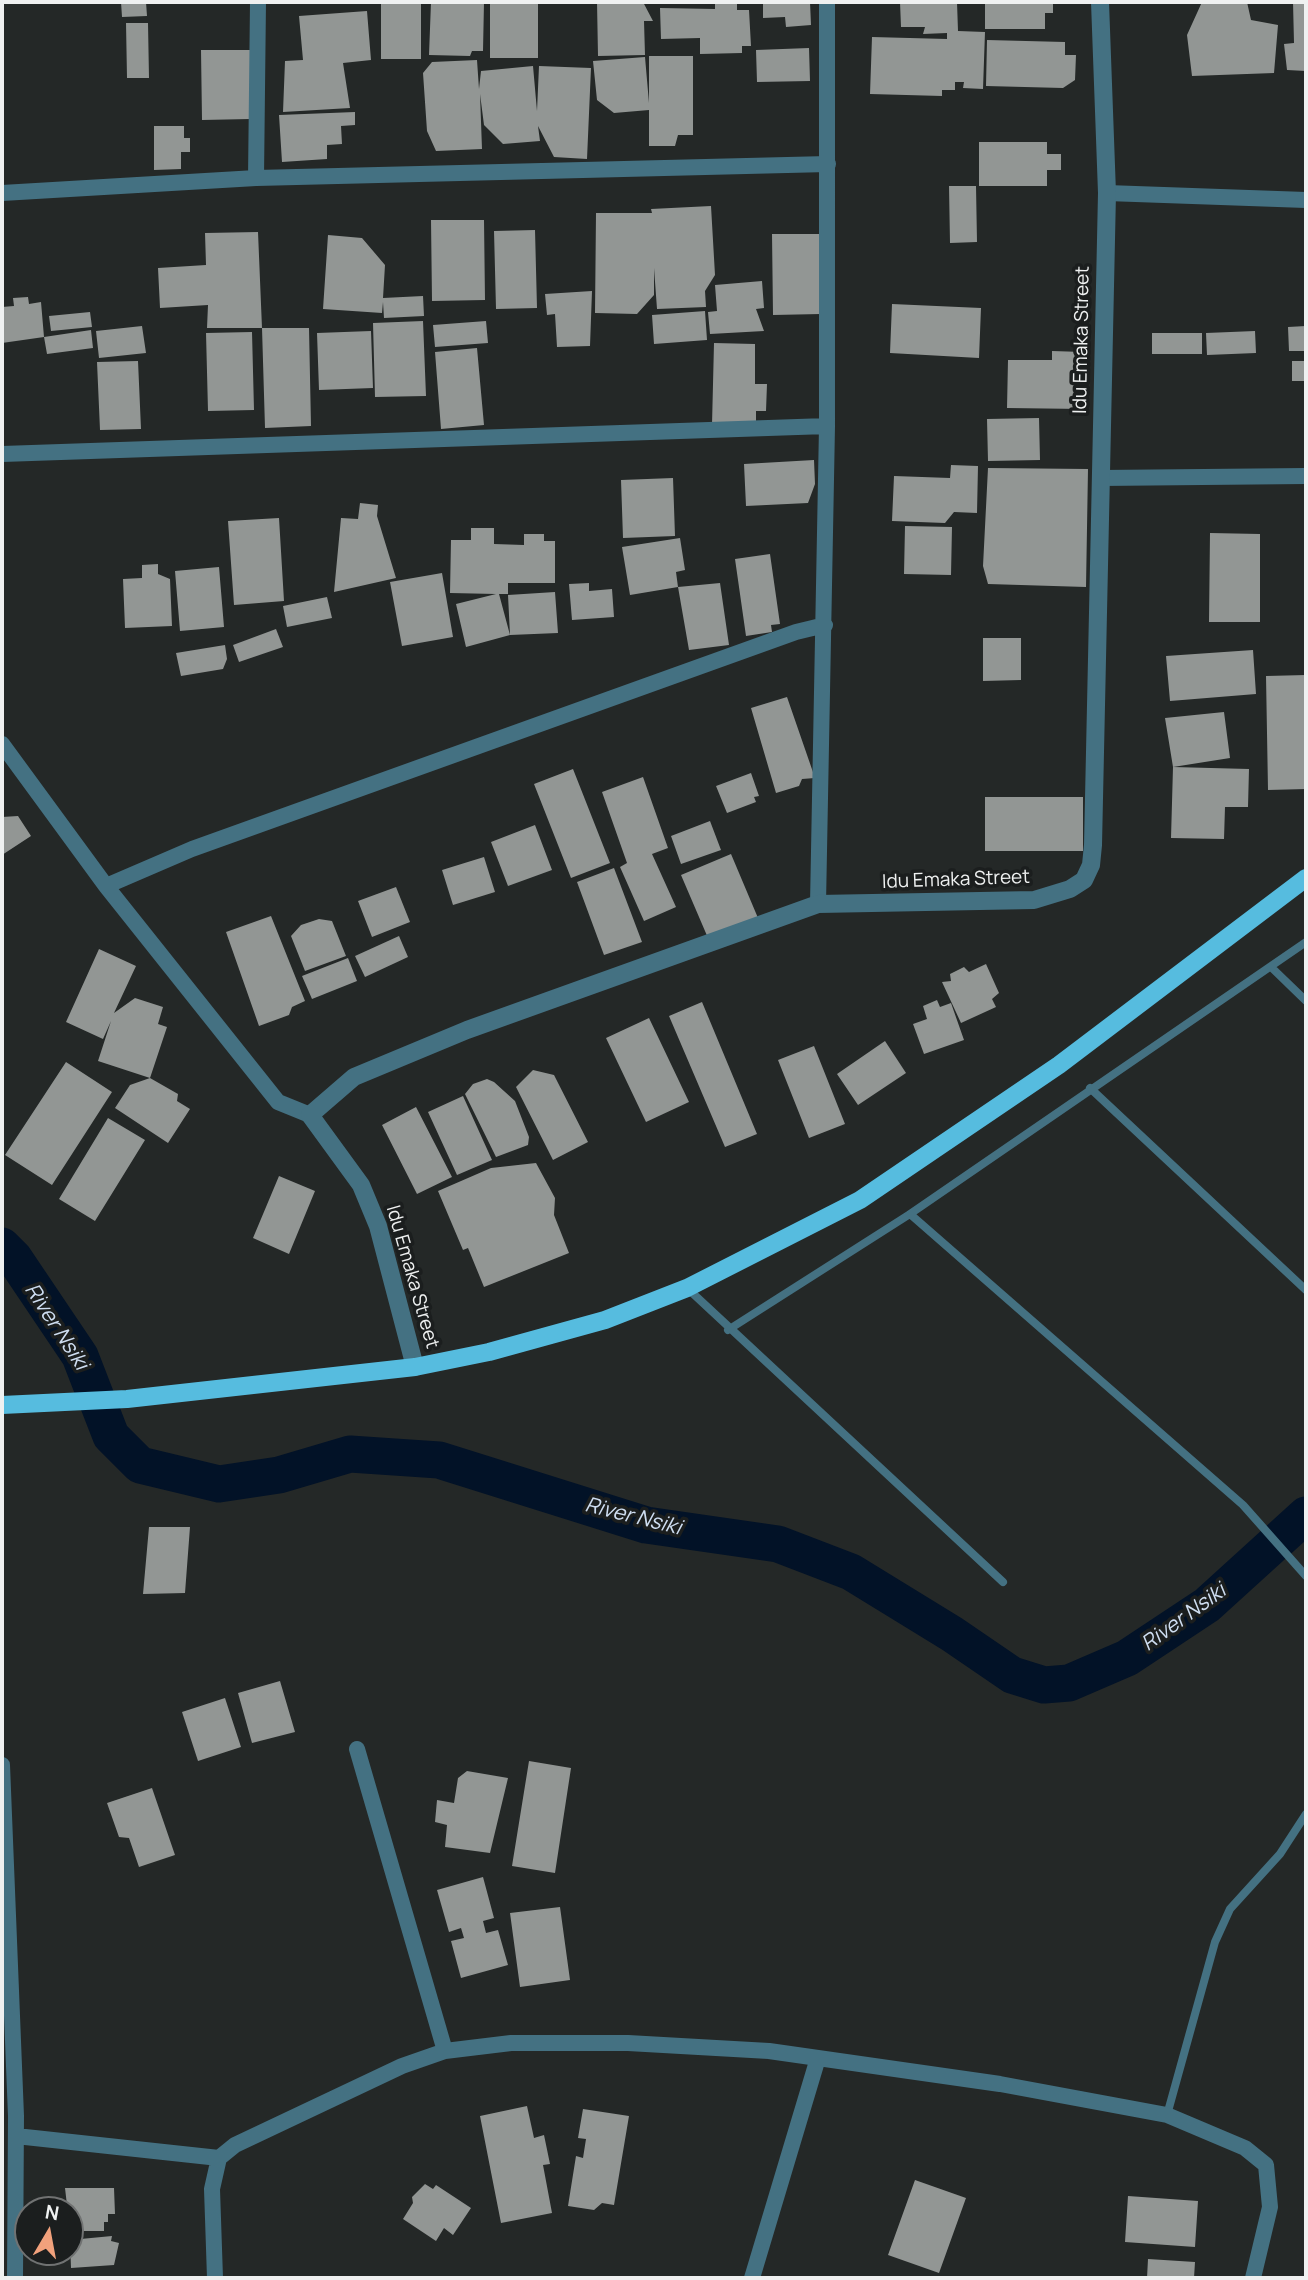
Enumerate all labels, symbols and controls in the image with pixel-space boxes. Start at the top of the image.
street label: Idu Emaka Street [1069,266,1095,414]
street label: Idu Emaka Street [882,866,1030,894]
street label: Idu Emaka Street [381,1203,443,1351]
water label: River Nsiki [19,1279,93,1375]
water label: River Nsiki [582,1493,684,1541]
water label: River Nsiki [1137,1579,1231,1657]
north arrow [14,2196,84,2266]
text: N [43,2198,61,2226]

